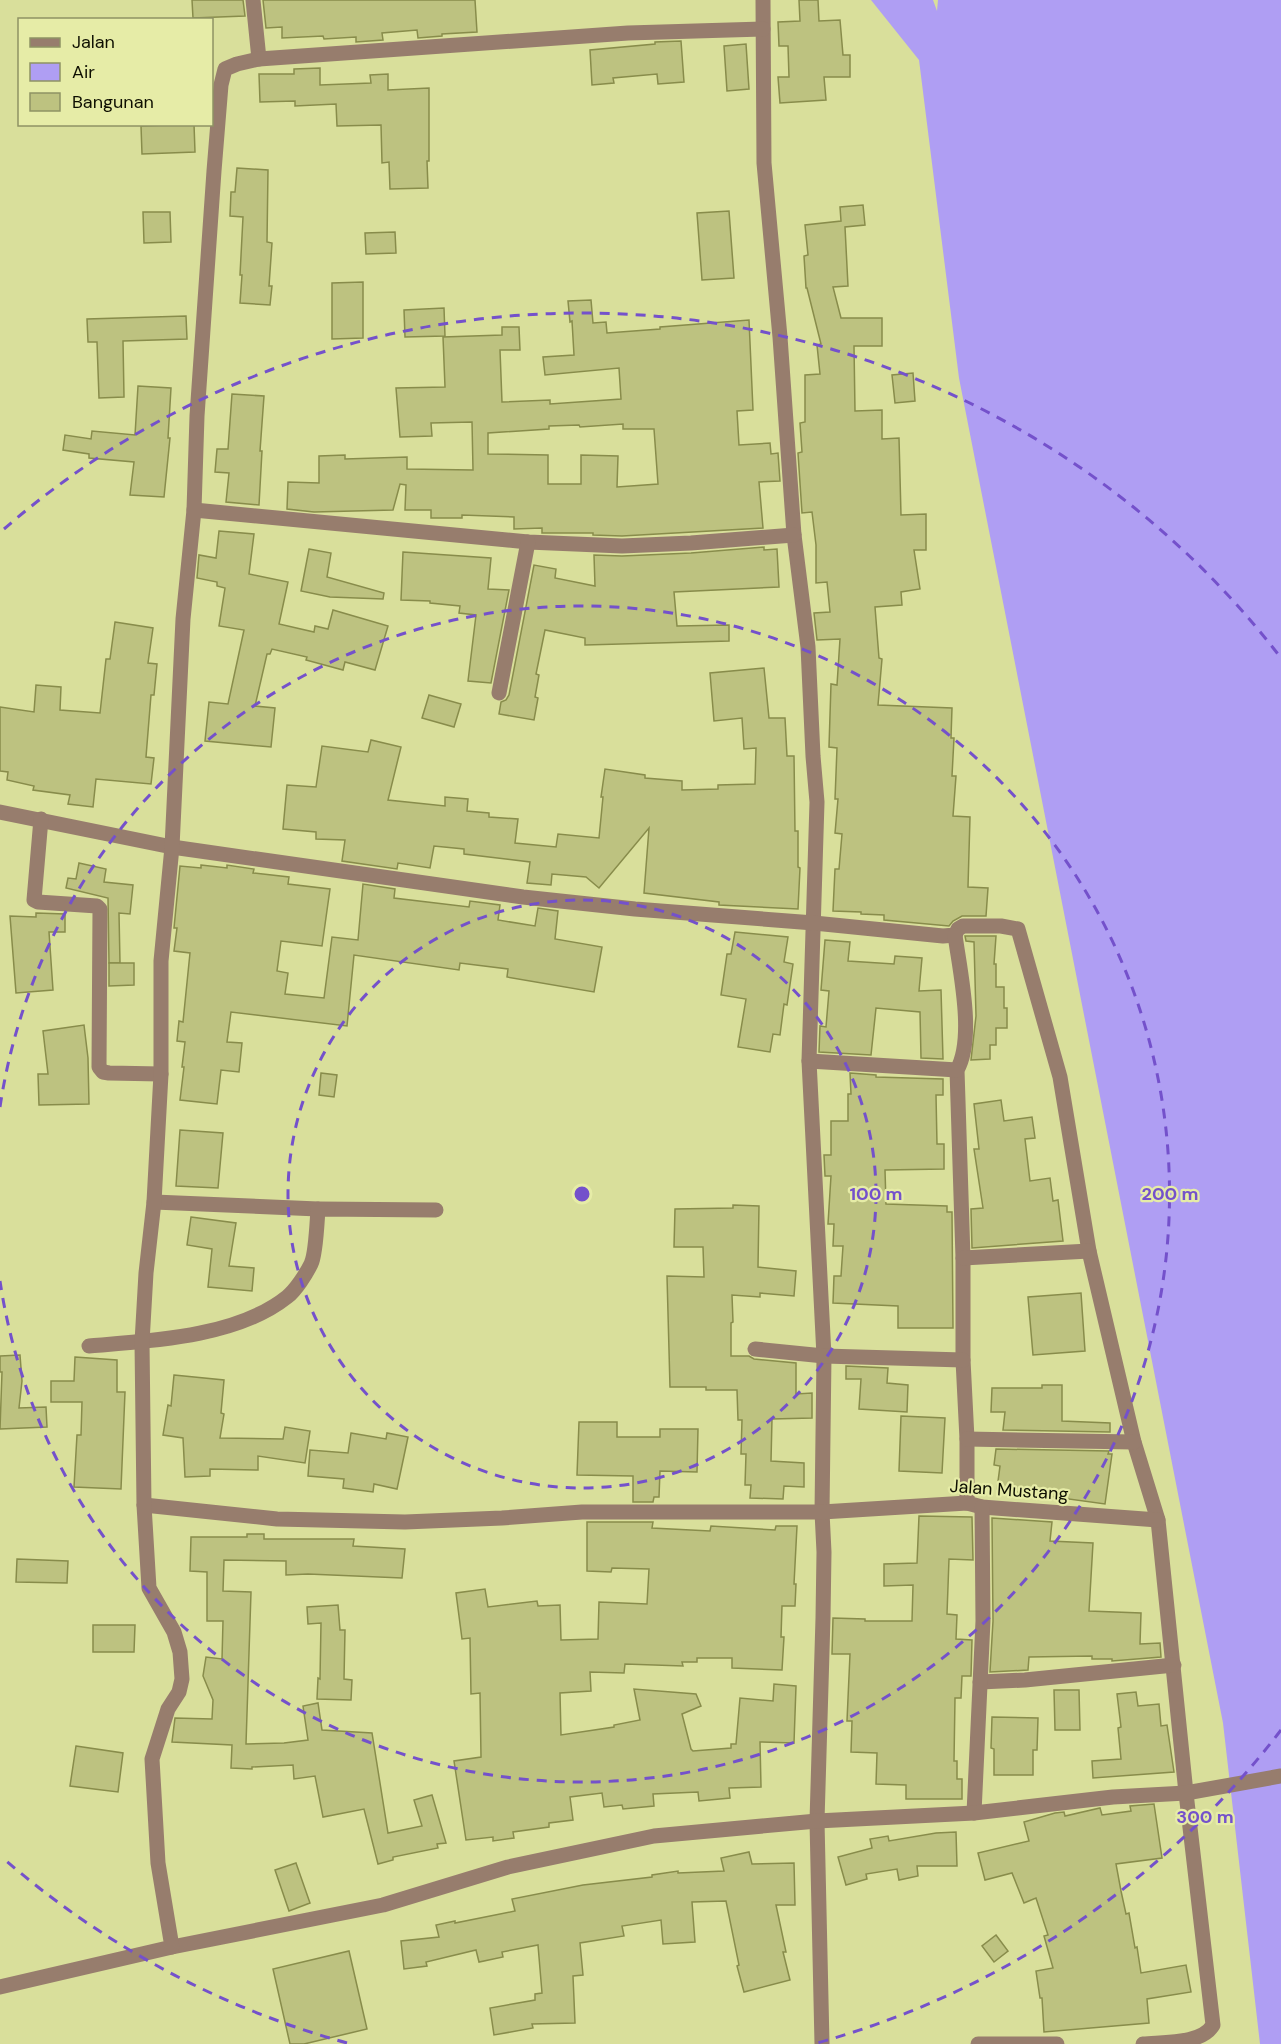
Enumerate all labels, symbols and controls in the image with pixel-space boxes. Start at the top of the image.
legend [18,18,213,126]
text: Jalan [72,30,115,54]
text: Air [72,60,95,84]
text: Bangunan [72,90,154,114]
text: 100 m [849,1182,903,1206]
text: 200 m [1142,1182,1198,1206]
centre of rings [572,1184,592,1204]
street label: Jalan Mustang [949,1474,1069,1506]
text: 300 m [1176,1805,1234,1829]

